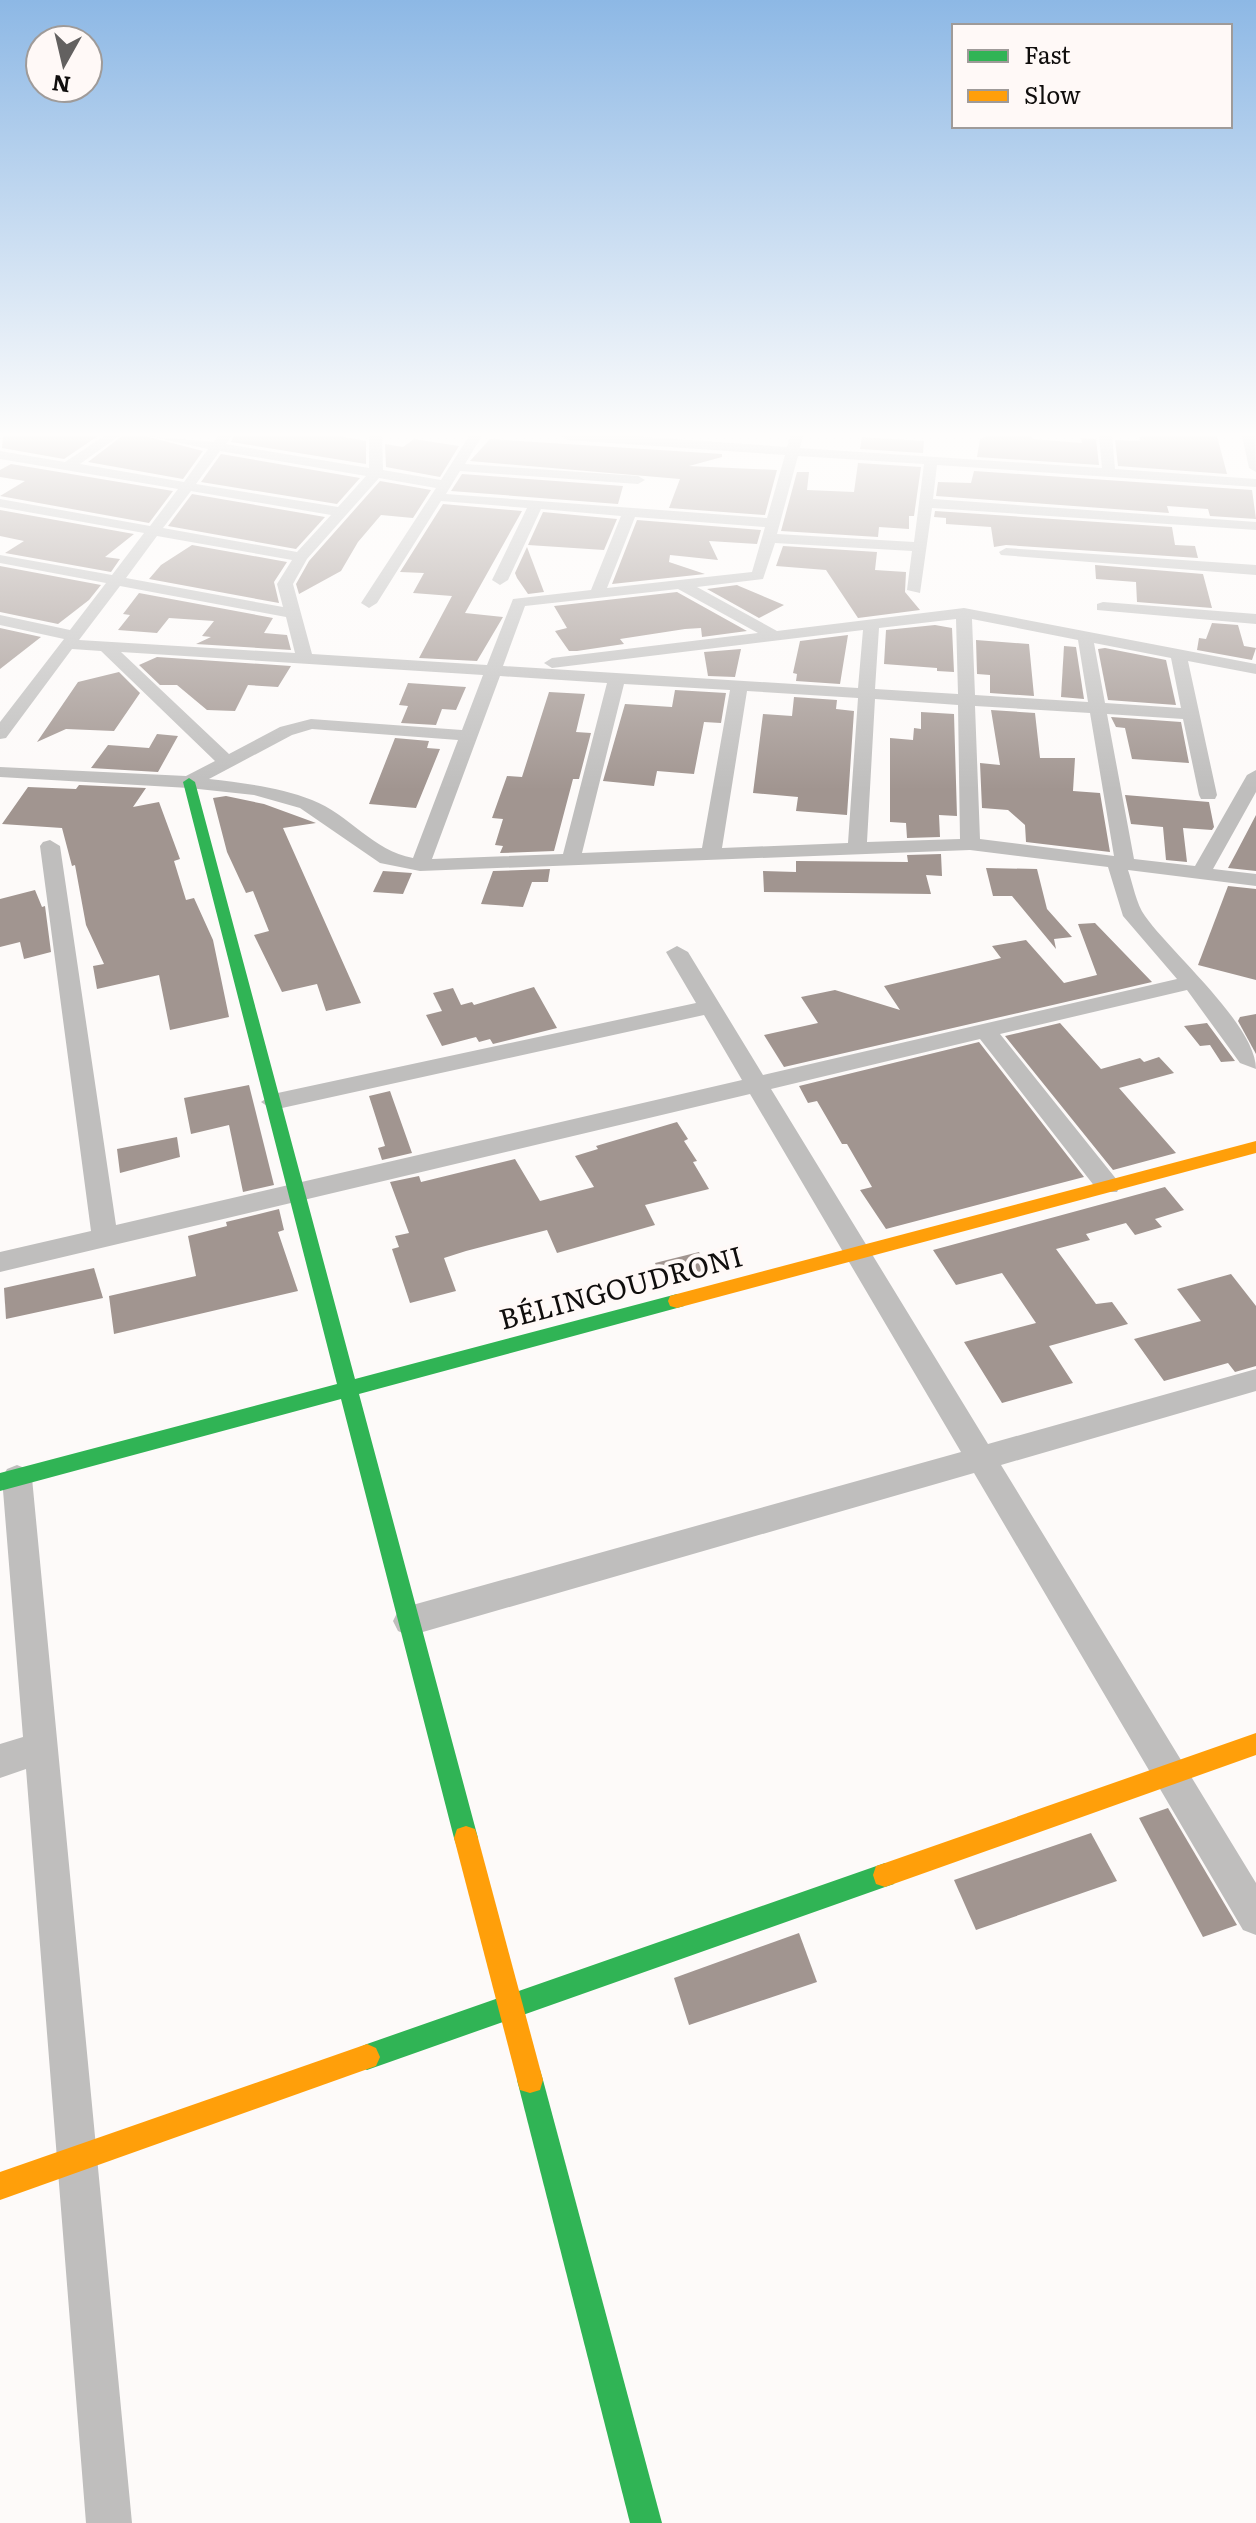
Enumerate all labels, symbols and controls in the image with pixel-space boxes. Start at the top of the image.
north arrow [24,24,104,104]
legend [952,24,1232,128]
text: Fast [1024,36,1071,71]
text: N [50,68,72,103]
text: Slow [1024,76,1081,111]
street label: BÉLINGOUDRONI [494,1233,747,1339]

